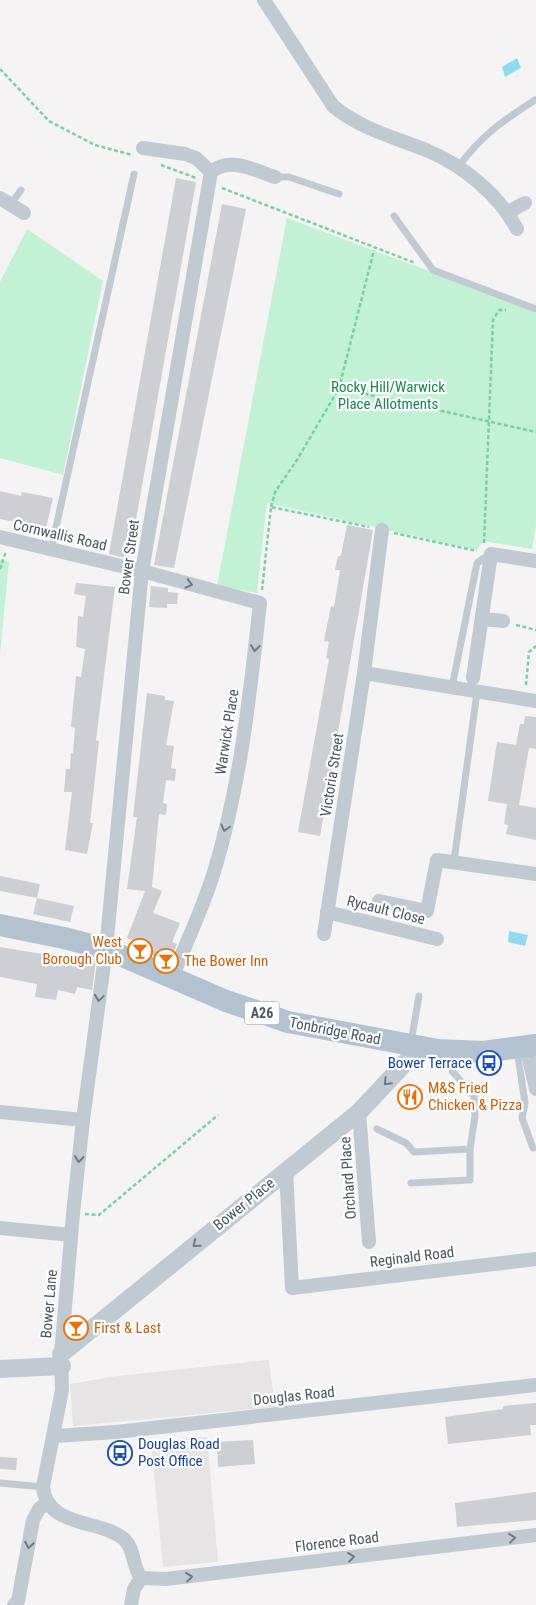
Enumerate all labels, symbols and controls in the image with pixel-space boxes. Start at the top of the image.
park label: Rocky Hill/Warwick Place Allotments [331,378,445,413]
street label: Cornwallis Road [11,515,109,555]
street label: Bower Street [115,518,143,596]
one-way arrow [185,578,193,589]
one-way arrow [250,645,261,653]
street label: Warwick Place [211,688,243,776]
street label: Victoria Street [317,732,347,818]
one-way arrow [220,824,231,833]
street label: Rycault Close [345,892,427,928]
place label: West Borough Club [42,933,122,968]
bar icon: West Borough Club [127,938,153,964]
bar icon: The Bower Inn [153,948,179,974]
place label: The Bower Inn [184,952,268,970]
one-way arrow [94,994,105,1002]
road number: A26 [244,1001,280,1024]
street label: Tonbridge Road [288,1013,382,1049]
bus stop icon: Bower Terrace [476,1050,502,1076]
place label: Bower Terrace [388,1054,472,1072]
one-way arrow [384,1077,393,1086]
place label: M&S Fried Chicken & Pizza [428,1079,522,1114]
restaurant icon: M&S Fried Chicken & Pizza [397,1084,423,1110]
street label: Orchard Place [336,1136,360,1220]
one-way arrow [74,1155,85,1163]
street label: Bower Place [210,1174,278,1234]
one-way arrow [193,1238,202,1247]
street label: Reginald Road [369,1243,455,1271]
street label: Bower Lane [37,1269,61,1339]
bar icon: First & Last [63,1315,89,1341]
place label: First & Last [94,1319,161,1337]
street label: Douglas Road [252,1383,336,1409]
place label: Douglas Road Post Office [138,1435,220,1470]
bus stop icon: Douglas Road Post Office [107,1440,133,1466]
street label: Florence Road [294,1528,380,1556]
one-way arrow [508,1533,516,1543]
one-way arrow [24,1540,34,1549]
one-way arrow [347,1552,355,1563]
one-way arrow [186,1572,194,1583]

